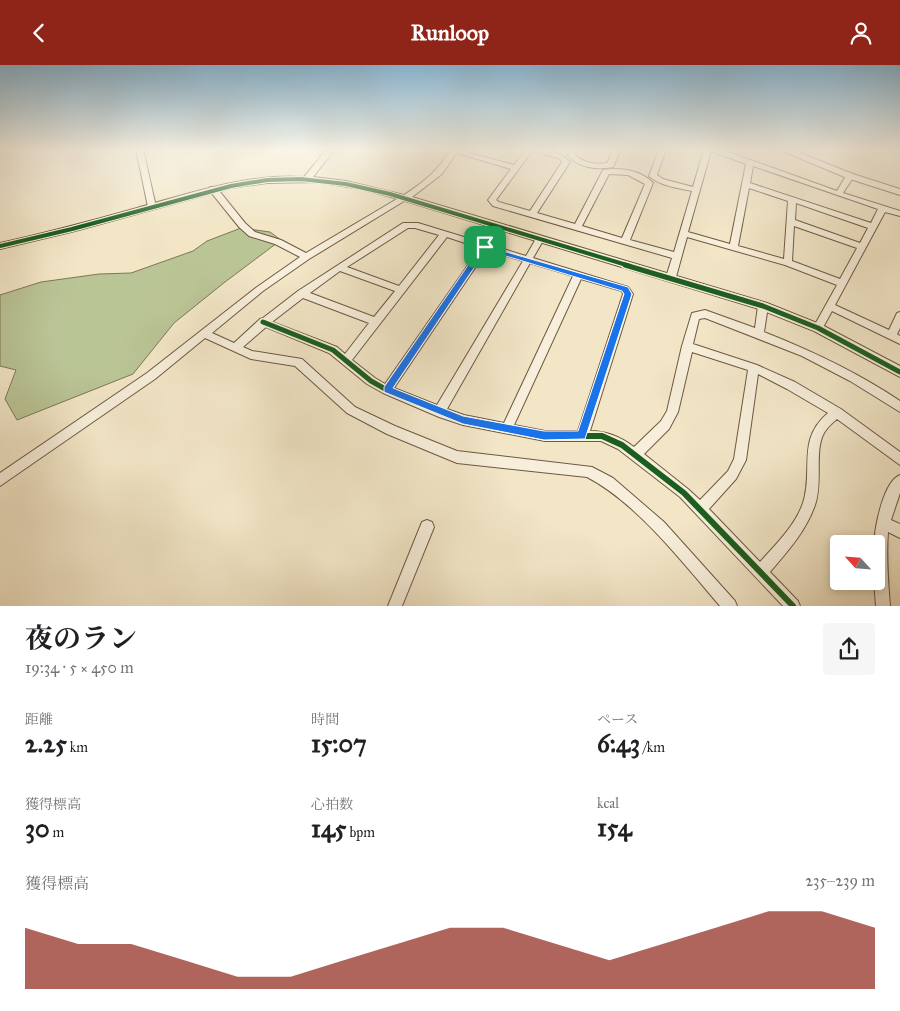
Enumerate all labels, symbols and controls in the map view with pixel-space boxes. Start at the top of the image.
icon: back [25,19,53,47]
text: Runloop [411,19,489,46]
icon: person [847,19,875,47]
pin [464,226,506,268]
icon: arrive [471,233,499,261]
north arrow [830,535,885,590]
map controls [830,535,885,590]
text: 夜のラン [25,621,137,656]
button: share [823,623,875,675]
text: 19:34 · 5 × 450 m [25,658,134,677]
text: 距離 [25,711,53,728]
text: 時間 [311,711,339,728]
text: ペース [597,711,638,728]
text: 2.25 [25,728,67,759]
text: 15:07 [311,728,367,759]
text: 6:43 [597,728,640,759]
text: km [67,739,88,756]
text: /km [640,739,665,756]
text: kcal [597,795,619,812]
text: 獲得標高 [25,796,81,813]
text: 心拍数 [311,796,353,813]
text: 154 [597,812,632,843]
text: 30 [25,813,50,844]
text: 145 [311,813,346,844]
text: m [50,824,64,841]
text: bpm [346,824,375,841]
text: 235–239 m [805,871,875,890]
text: 獲得標高 [25,874,89,893]

